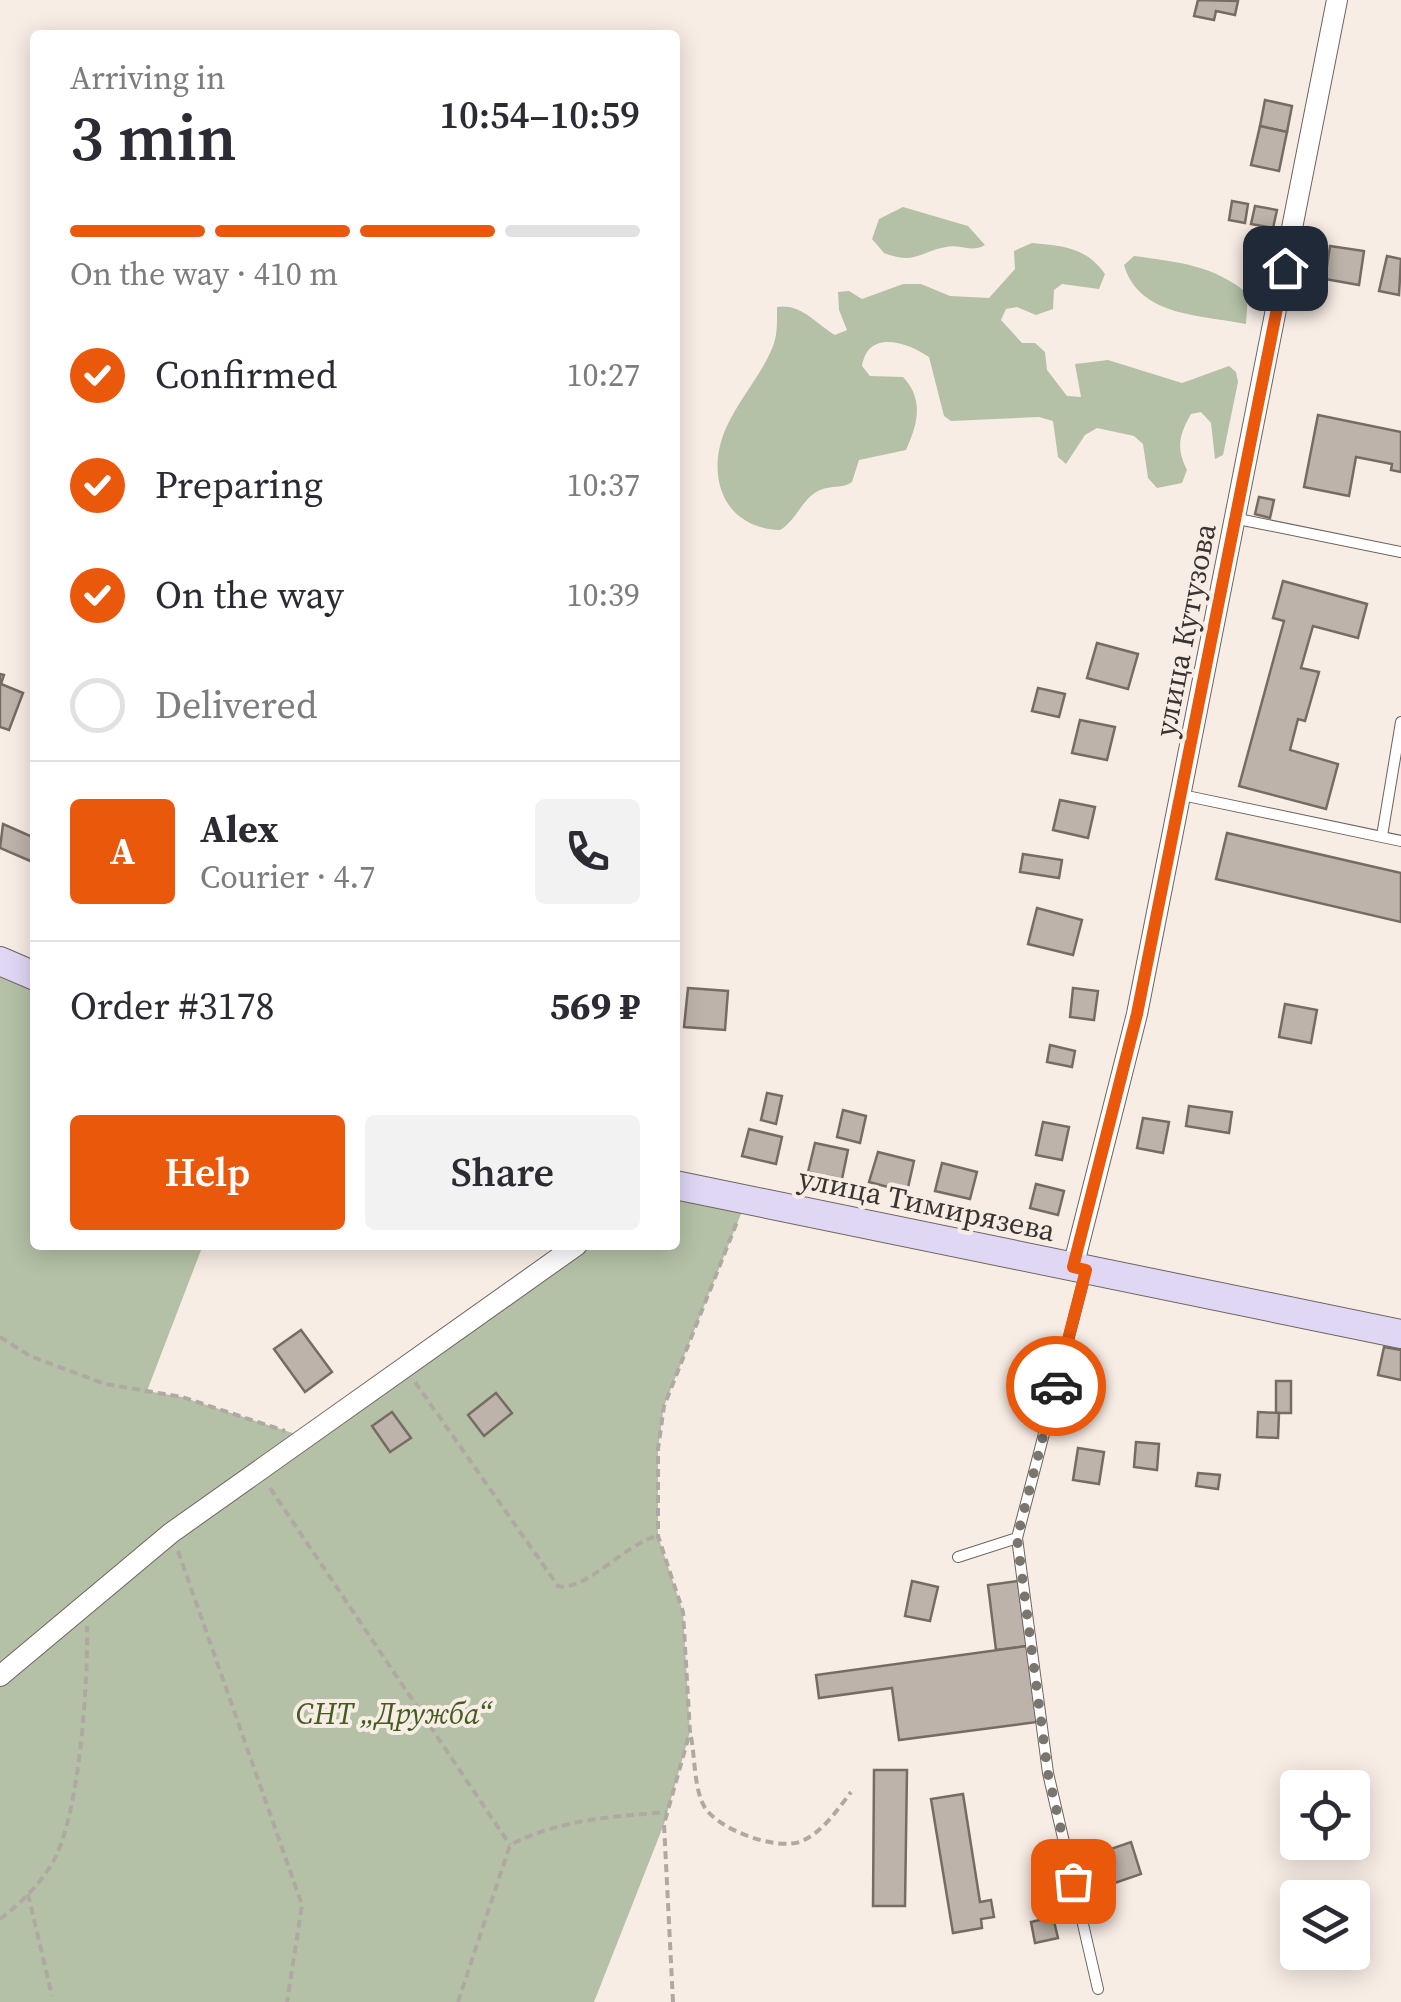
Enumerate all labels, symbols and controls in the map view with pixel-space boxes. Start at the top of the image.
text: Arriving in [70,56,225,100]
text: 10:54–10:59 [439,89,640,141]
text: 3 min [70,93,237,182]
pin [1243,226,1328,311]
icon: home [1258,241,1313,296]
text: On the way · 410 m [70,252,338,296]
icon: check [70,348,125,403]
text: Confirmed [155,349,337,401]
text: 10:27 [566,353,640,397]
icon: check [70,458,125,513]
text: Preparing [155,459,323,511]
text: 10:37 [566,463,640,507]
street label: улица Кутузова [1144,519,1226,740]
icon: check [70,568,125,623]
text: On the way [155,569,344,621]
text: 10:39 [566,573,640,617]
text: Delivered [155,679,318,731]
button: phone [535,799,640,904]
text: Alex [200,803,278,855]
text: A [110,825,135,877]
text: Courier · 4.7 [200,855,375,899]
text: Order #3178 [70,980,274,1032]
text: 569 ₽ [549,980,640,1032]
button: Help [70,1115,345,1230]
button: Share [365,1115,640,1230]
street label: улица Тимирязева [795,1157,1060,1251]
courier [1006,1336,1106,1436]
icon: car [1029,1359,1084,1414]
park label: СНТ „Дружба“ [296,1693,494,1734]
map controls [1280,1770,1370,1970]
button: locate [1280,1770,1370,1860]
pin [1031,1839,1116,1924]
icon: bag [1046,1854,1101,1909]
button: layers [1280,1880,1370,1970]

